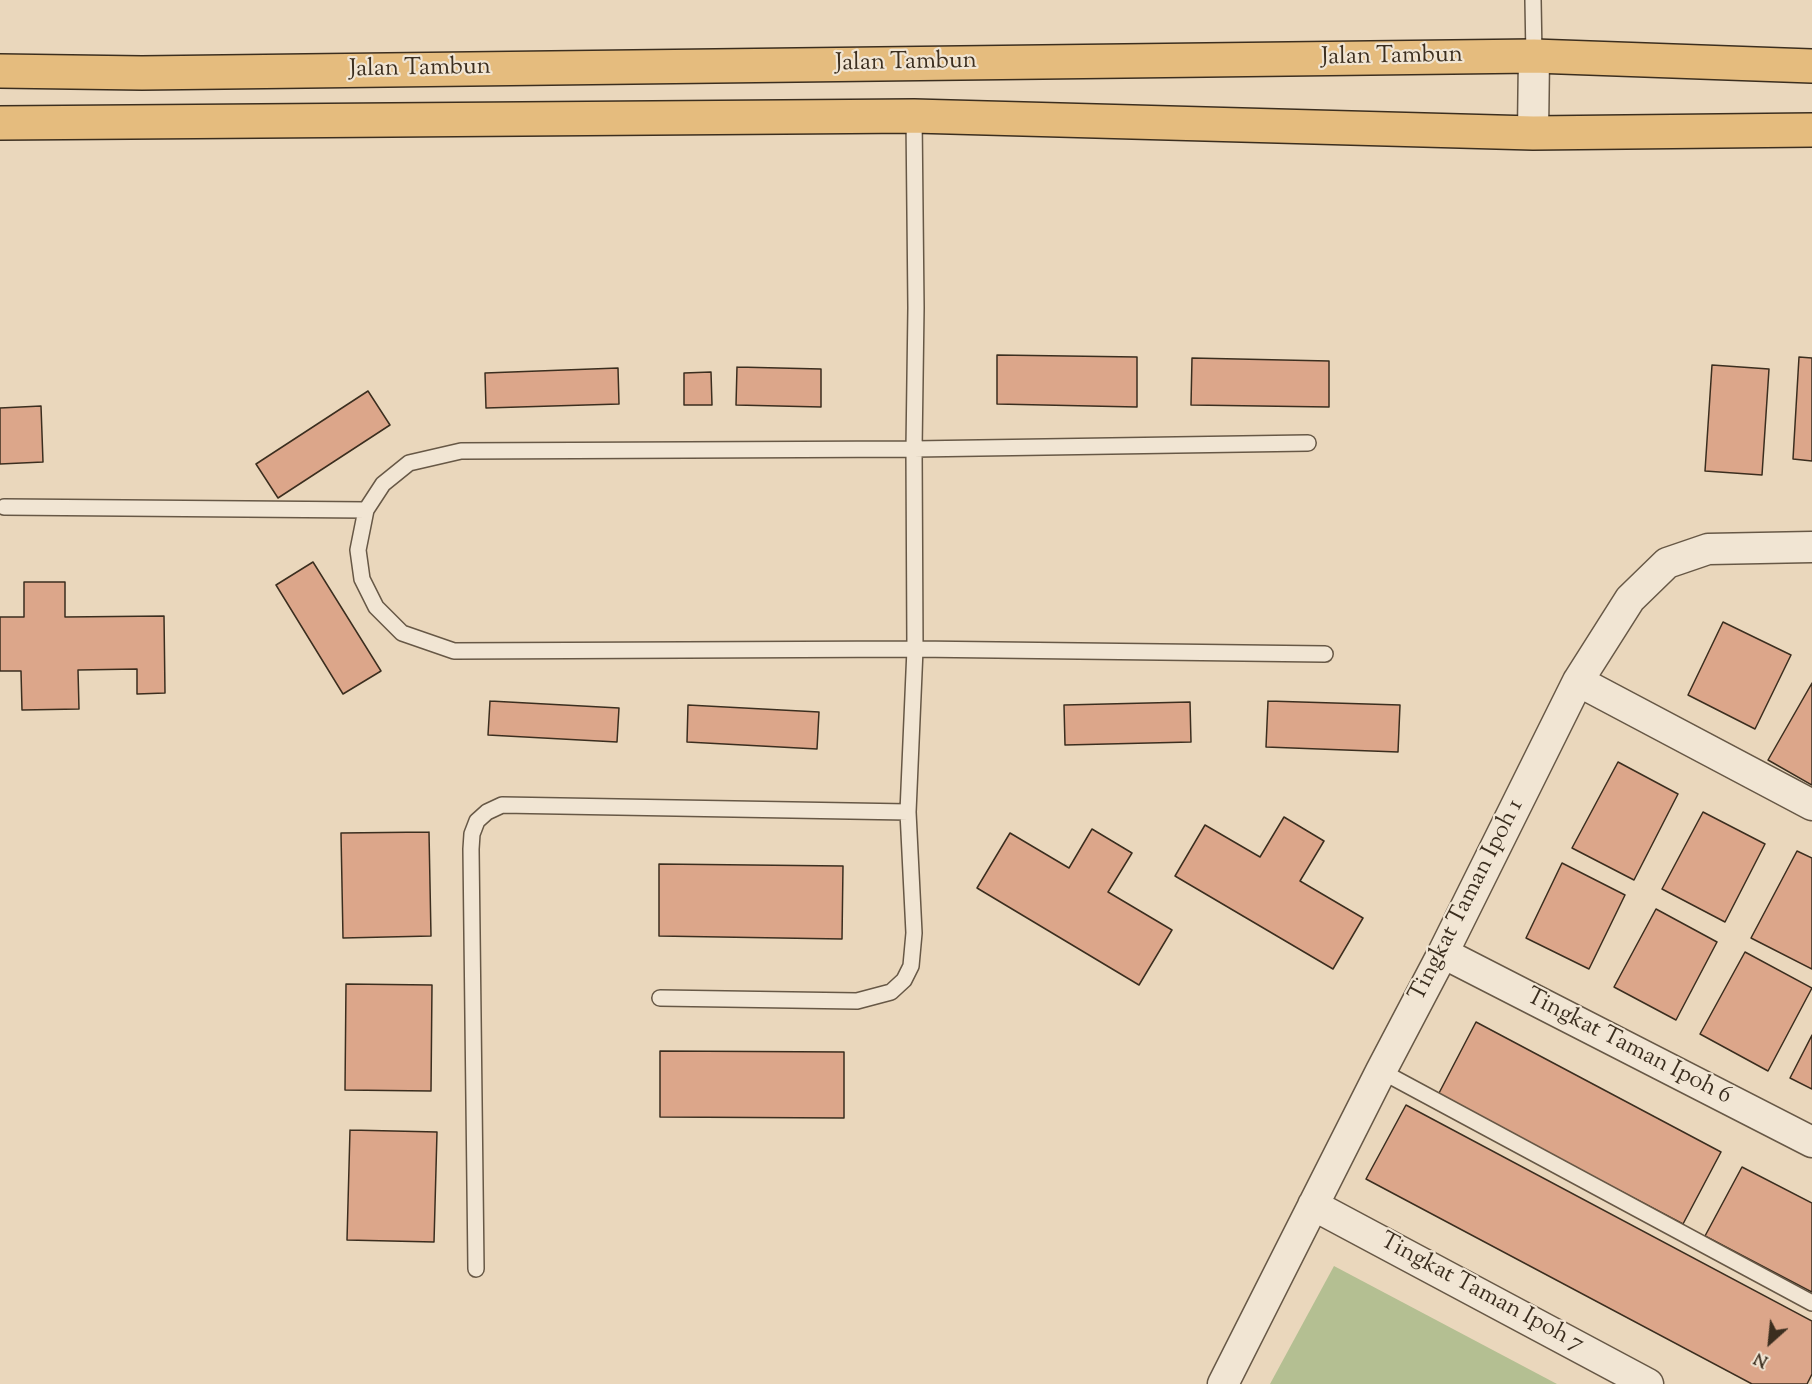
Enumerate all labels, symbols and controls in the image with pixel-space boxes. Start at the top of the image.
street label: Jalan Tambun [1321,42,1463,74]
street label: Jalan Tambun [835,48,977,80]
street label: Jalan Tambun [349,54,491,86]
street label: Tingkat Taman Ipoh 1 [1405,795,1531,1007]
street label: Tingkat Taman Ipoh 6 [1520,984,1736,1112]
street label: Tingkat Taman Ipoh 7 [1374,1228,1588,1360]
north arrow [1740,1312,1800,1372]
text: N [1751,1345,1773,1372]

